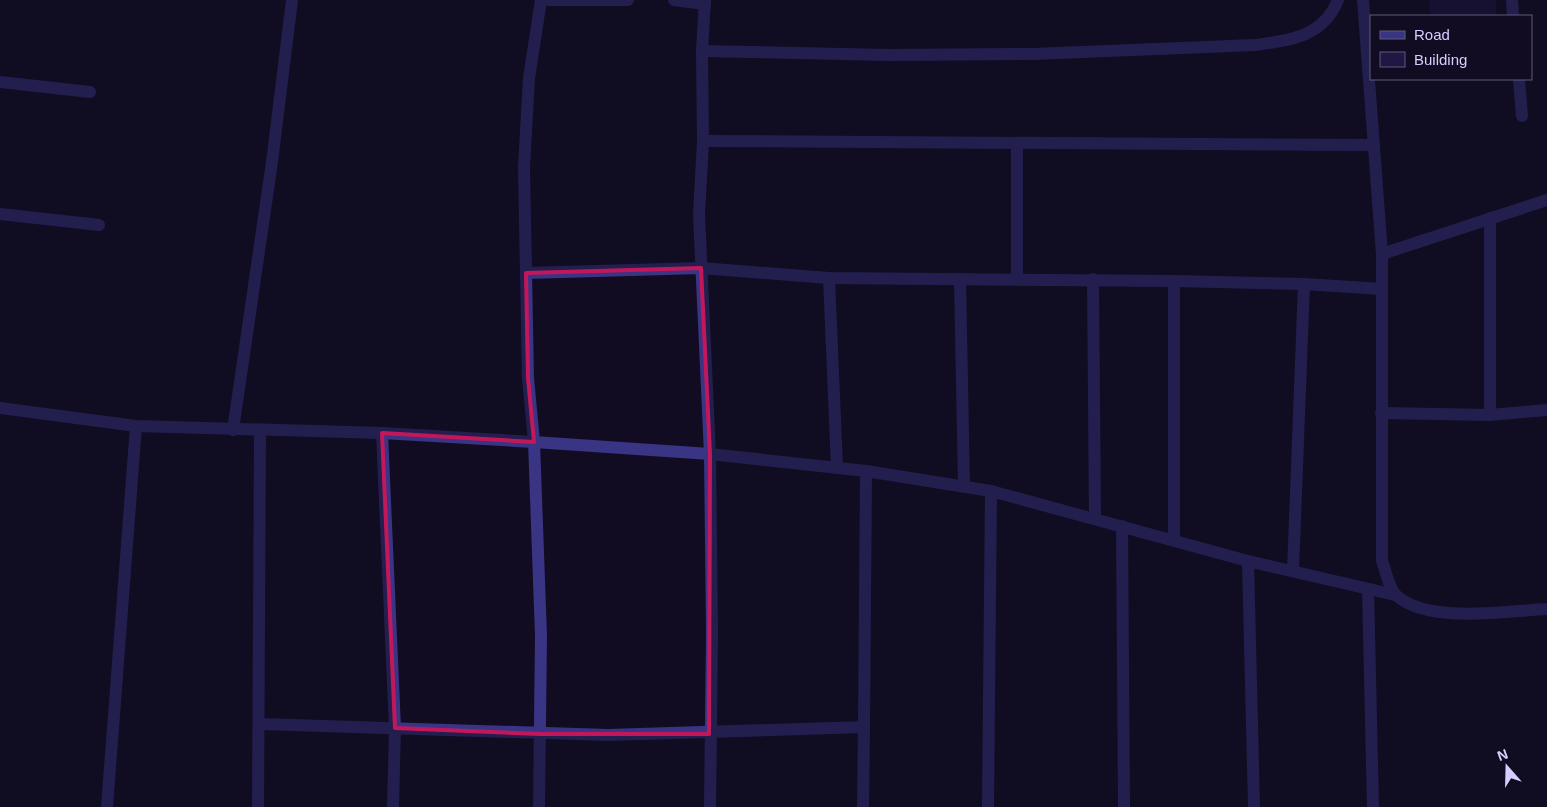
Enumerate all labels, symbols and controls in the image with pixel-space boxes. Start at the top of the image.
legend [1370,15,1532,80]
text: Road [1414,26,1450,43]
text: Building [1414,51,1467,68]
north arrow [1482,742,1532,792]
text: N [1495,746,1510,764]

